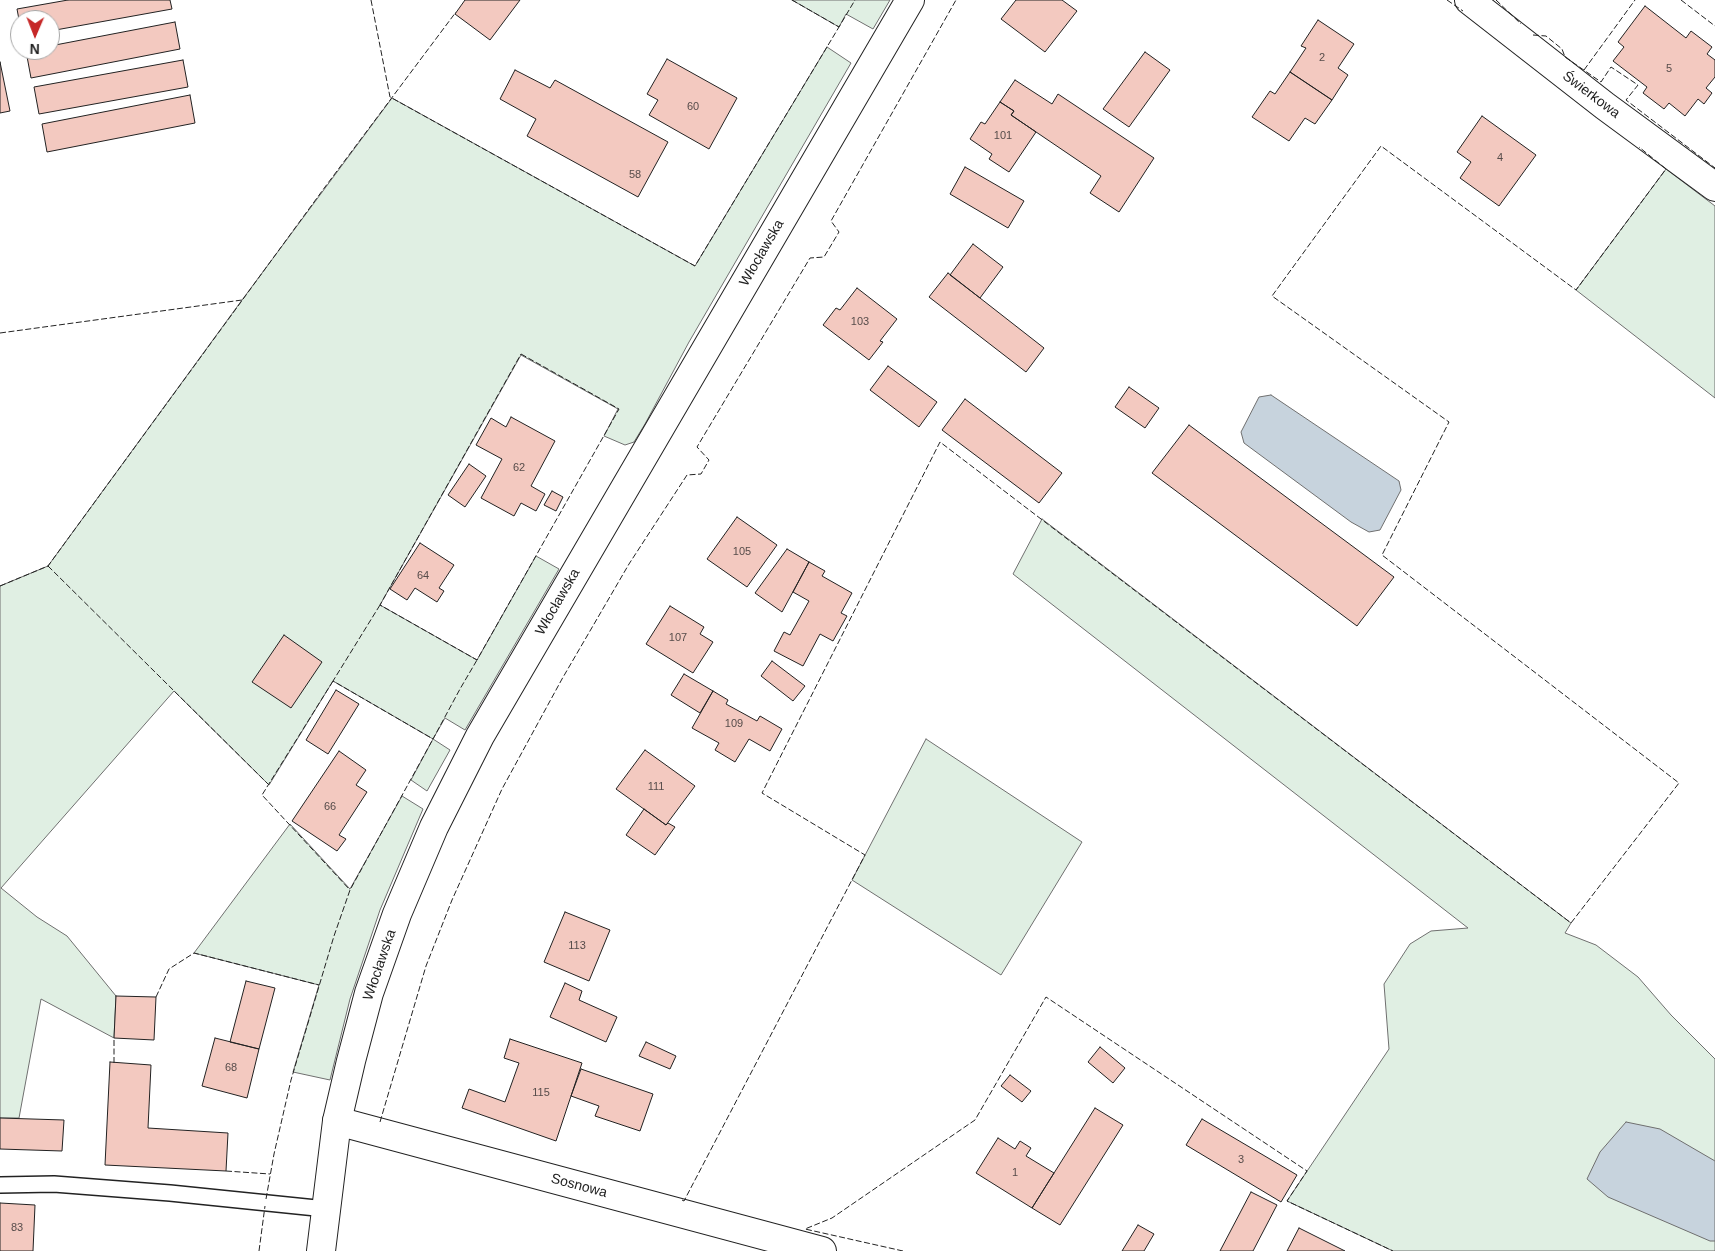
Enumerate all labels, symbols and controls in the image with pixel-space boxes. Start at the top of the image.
north arrow [10,10,60,60]
text: N [30,41,40,57]
house number: 2 [1319,51,1325,65]
house number: 5 [1666,62,1672,76]
street label: Świerkowa [1559,68,1623,122]
house number: 60 [687,100,699,114]
house number: 101 [994,129,1012,143]
house number: 4 [1497,151,1503,165]
house number: 58 [629,168,641,182]
street label: Włocławska [736,217,788,289]
house number: 103 [851,315,869,329]
house number: 62 [513,461,525,475]
house number: 105 [733,545,751,559]
street label: Włocławska [532,566,584,638]
house number: 64 [417,569,429,583]
house number: 107 [669,631,687,645]
house number: 109 [725,717,743,731]
house number: 111 [648,780,664,794]
house number: 66 [324,800,336,814]
street label: Włocławska [360,927,400,1003]
house number: 113 [568,939,586,953]
house number: 68 [225,1061,237,1075]
house number: 115 [532,1086,550,1100]
house number: 3 [1238,1153,1244,1167]
house number: 1 [1012,1166,1018,1180]
street label: Sosnowa [549,1170,609,1202]
house number: 83 [11,1221,23,1235]

